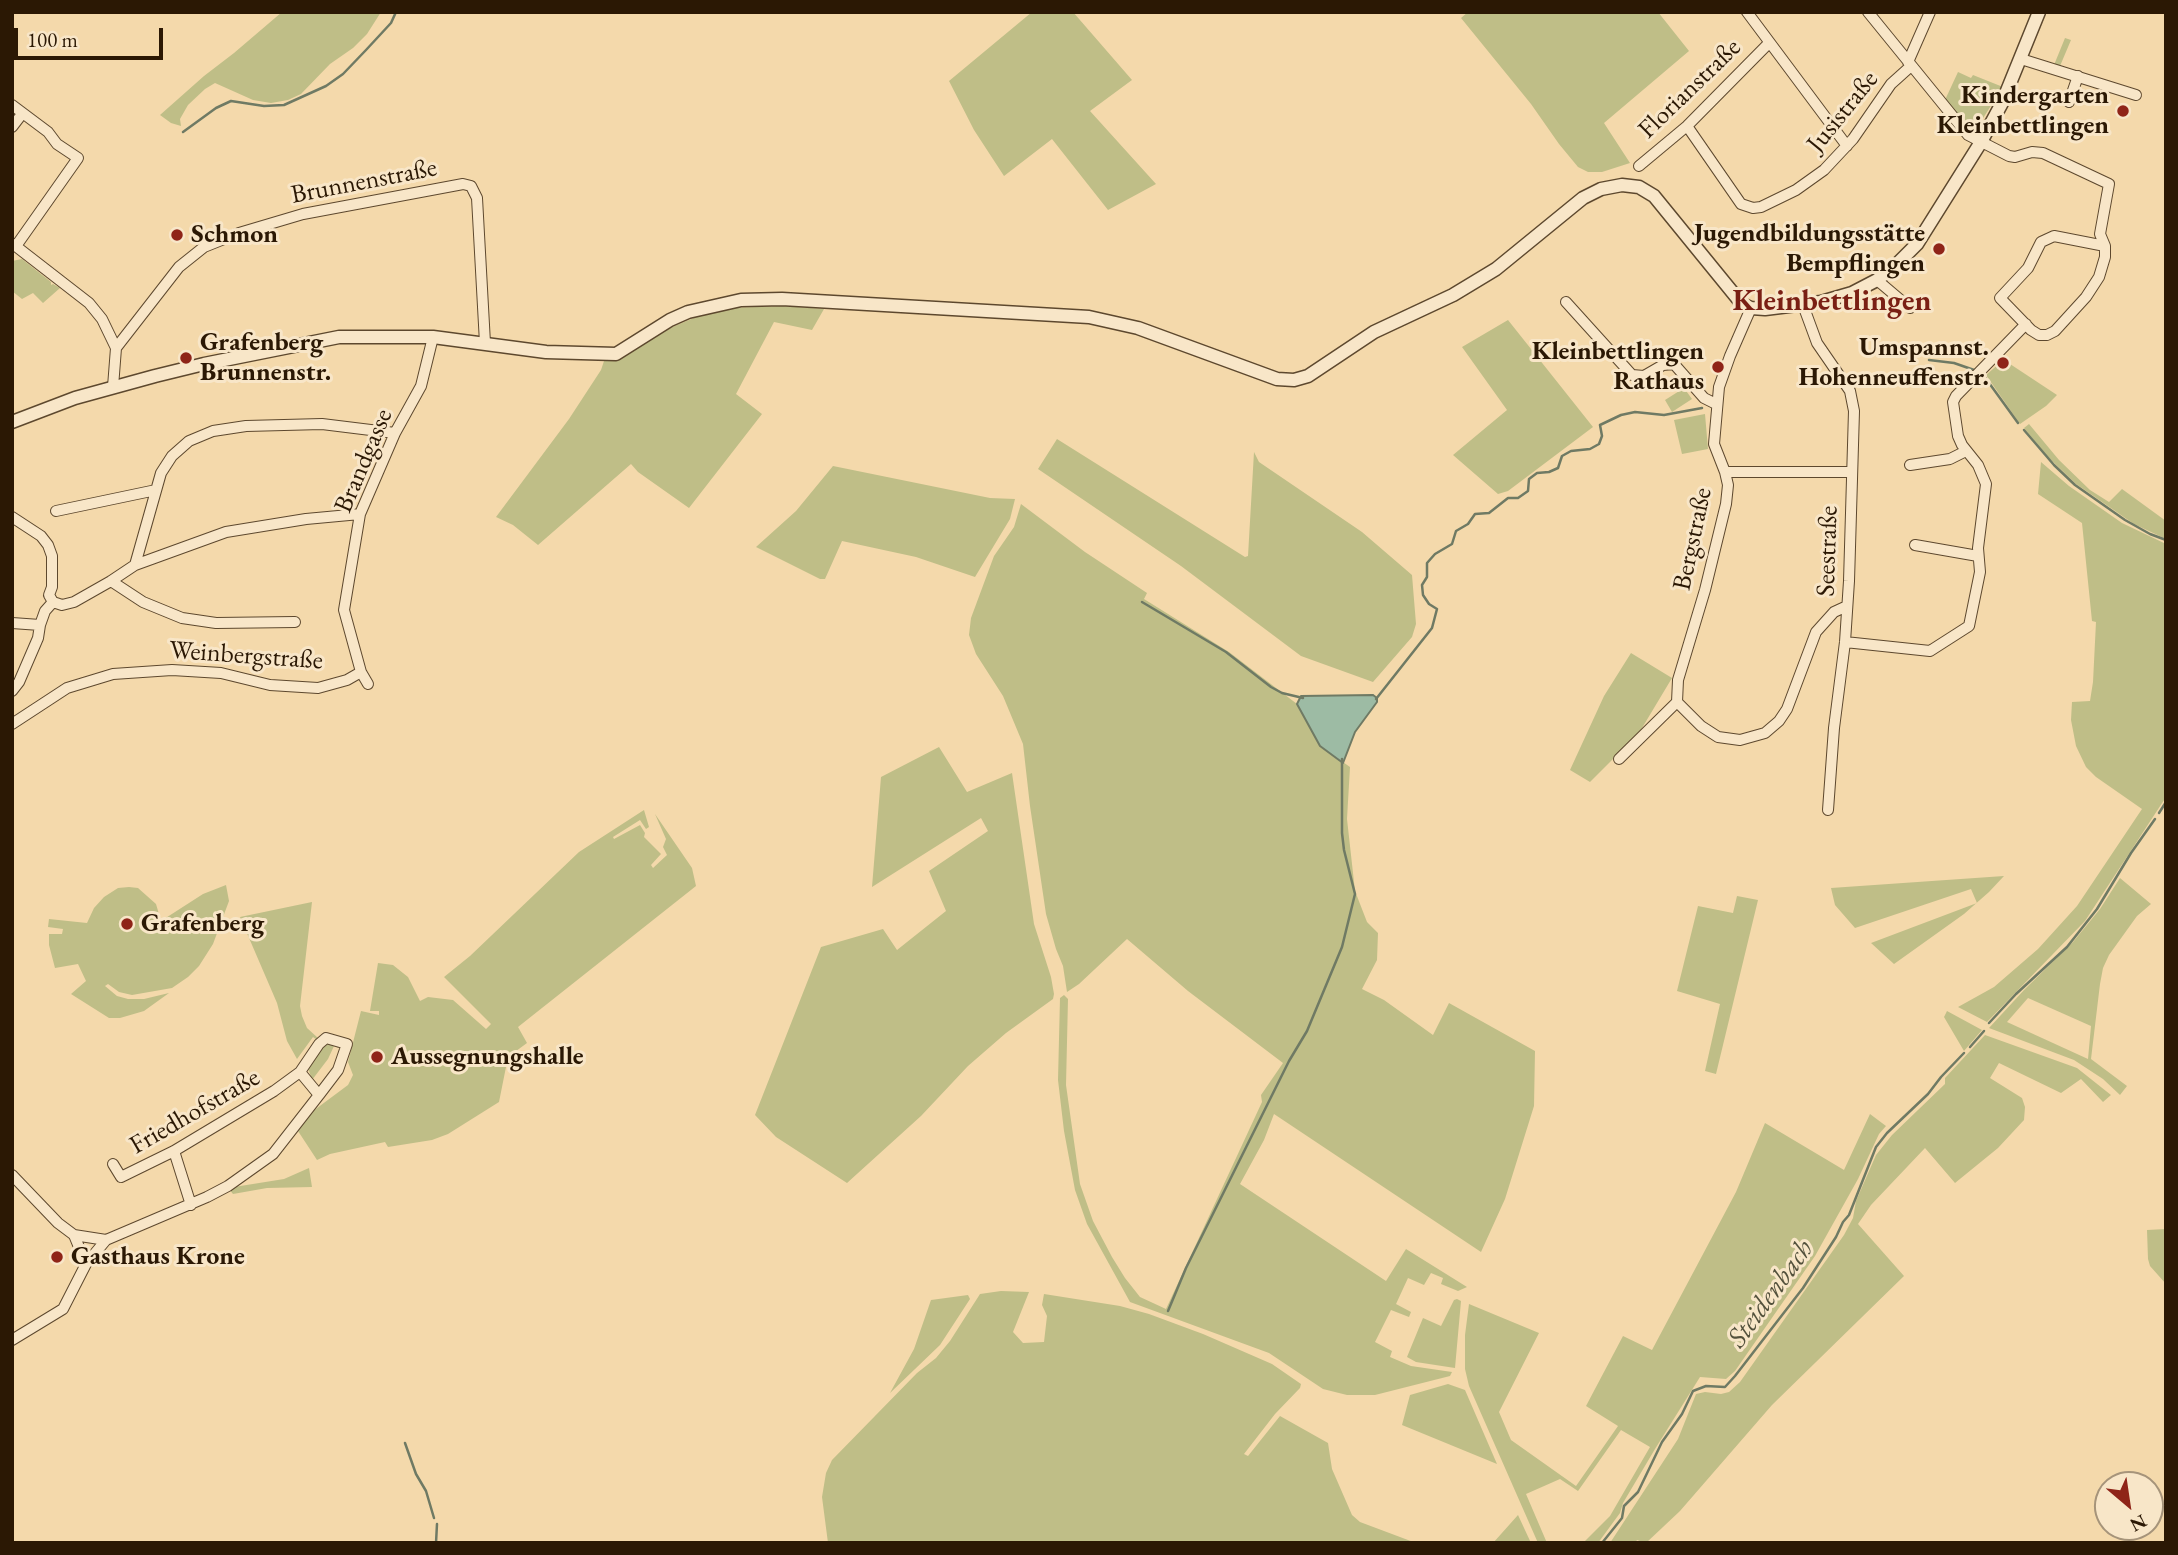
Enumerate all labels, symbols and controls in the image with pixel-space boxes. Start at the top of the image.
scale bar [18,14,166,58]
text: 100 m [27,26,78,53]
street label: Florianstraße [1632,32,1748,146]
street label: Jusistraße [1801,65,1885,159]
place label: Kindergarten Kleinbettlingen [1937,80,2109,142]
marker: Kindergarten Kleinbettlingen [2115,103,2131,119]
street label: Brunnenstraße [288,153,440,211]
place label: Jugendbildungsstätte Bempflingen [1694,218,1925,280]
place label: Schmon [191,219,278,251]
marker: Schmon [169,227,185,243]
marker: Jugendbildungsstätte Bempflingen [1931,241,1947,257]
district label: Kleinbettlingen [1733,284,1931,320]
place label: Grafenberg Brunnenstr. [200,327,331,388]
place label: Umspannst. Hohenneuffenstr. [1799,332,1989,394]
place label: Kleinbettlingen Rathaus [1532,336,1704,398]
marker: Grafenberg Brunnenstr. [178,350,194,366]
marker: Umspannst. Hohenneuffenstr. [1995,355,2011,371]
marker: Kleinbettlingen Rathaus [1710,359,1726,375]
street label: Brandgasse [328,404,400,518]
street label: Bergstraße [1667,485,1719,593]
street label: Seestraße [1811,505,1845,597]
street label: Weinbergstraße [168,635,324,677]
place label: Grafenberg [141,908,264,940]
marker: Grafenberg [119,916,135,932]
place label: Aussegnungshalle [391,1041,584,1073]
marker: Aussegnungshalle [369,1049,385,1065]
street label: Friedhofstraße [125,1062,265,1162]
water label: Steidenbach [1721,1234,1821,1354]
place label: Gasthaus Krone [71,1241,245,1273]
marker: Gasthaus Krone [49,1249,65,1265]
north arrow [2094,1471,2164,1541]
text: N [2126,1508,2151,1538]

